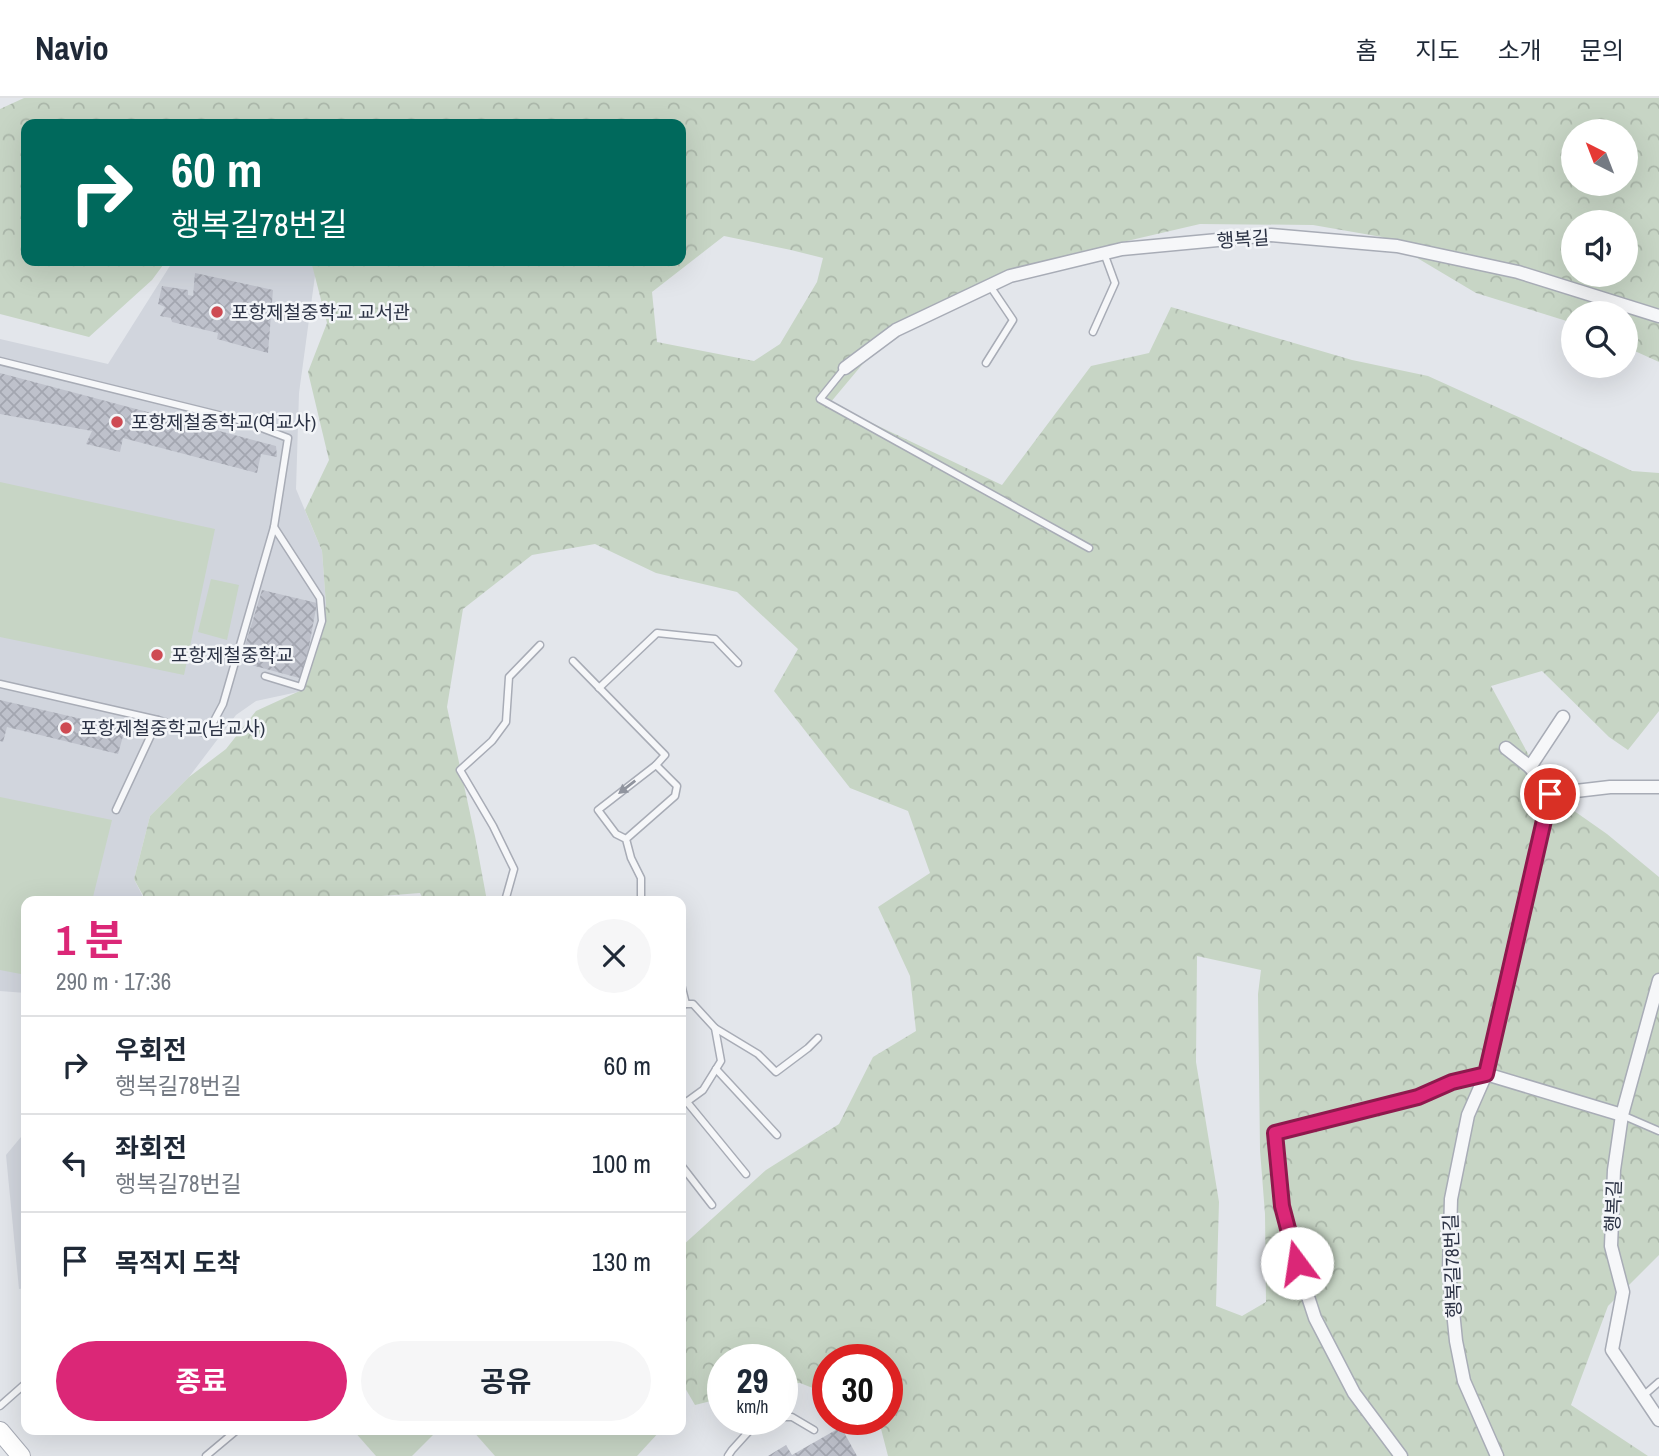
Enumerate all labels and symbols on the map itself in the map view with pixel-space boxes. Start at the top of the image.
north arrow [1561,119,1638,196]
street label: 행복길 [1216,224,1270,254]
place label: 포항제철중학교 교서관 [231,299,410,325]
marker: 포항제철중학교 교서관 [209,304,225,320]
place label: 포항제철중학교(여교사) [131,409,316,435]
marker: 포항제철중학교(여교사) [109,414,125,430]
place label: 포항제철중학교 [171,642,293,668]
marker: 포항제철중학교 [149,647,165,663]
place label: 포항제철중학교(남교사) [80,715,265,741]
marker: 포항제철중학교(남교사) [58,720,74,736]
pin [1520,764,1580,824]
one-way arrow [618,780,636,794]
street label: 행복길 [1599,1179,1627,1233]
street label: 행복길78번길 [1437,1213,1467,1319]
position arrow [1260,1226,1334,1300]
speed limit sign: 30 [812,1344,903,1435]

